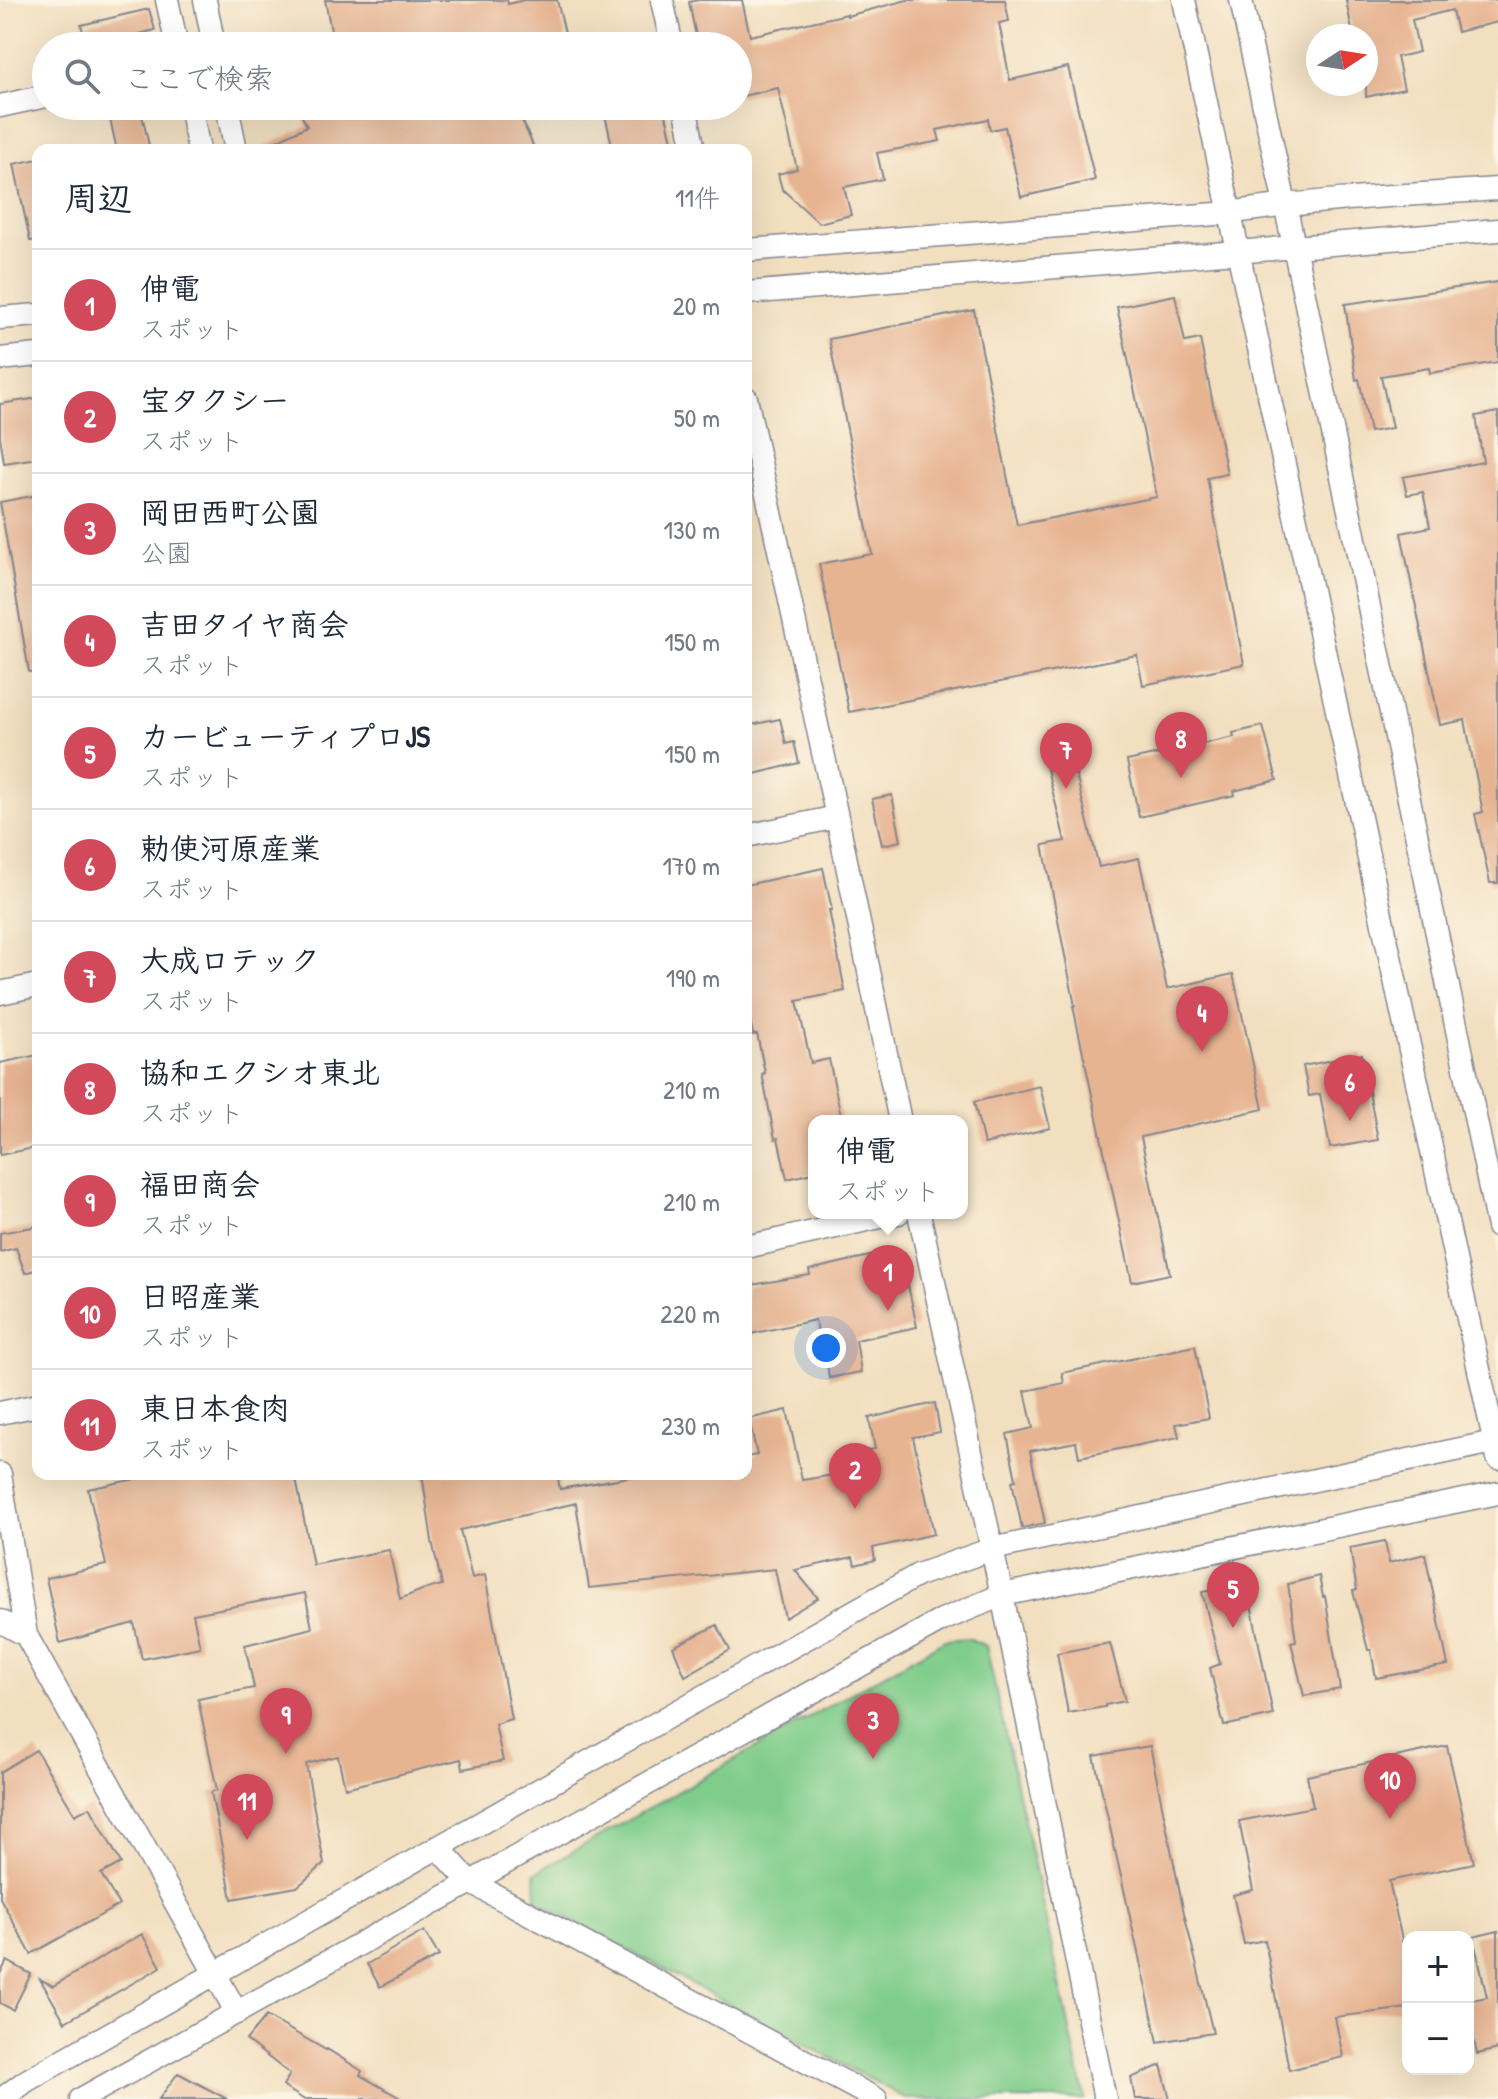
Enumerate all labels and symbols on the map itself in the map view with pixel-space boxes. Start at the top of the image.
north arrow [1306,24,1378,96]
pin: 8 [1155,712,1207,778]
pin: 7 [1040,723,1092,789]
pin: 4 [1176,986,1228,1052]
pin: 6 [1324,1055,1376,1121]
pin: 1 [862,1245,914,1311]
your location [806,1328,846,1368]
pin: 2 [829,1443,881,1509]
pin: 5 [1207,1562,1259,1628]
pin: 9 [260,1688,312,1754]
pin: 3 [847,1693,899,1759]
pin: 10 [1364,1753,1416,1819]
pin: 11 [221,1774,273,1840]

